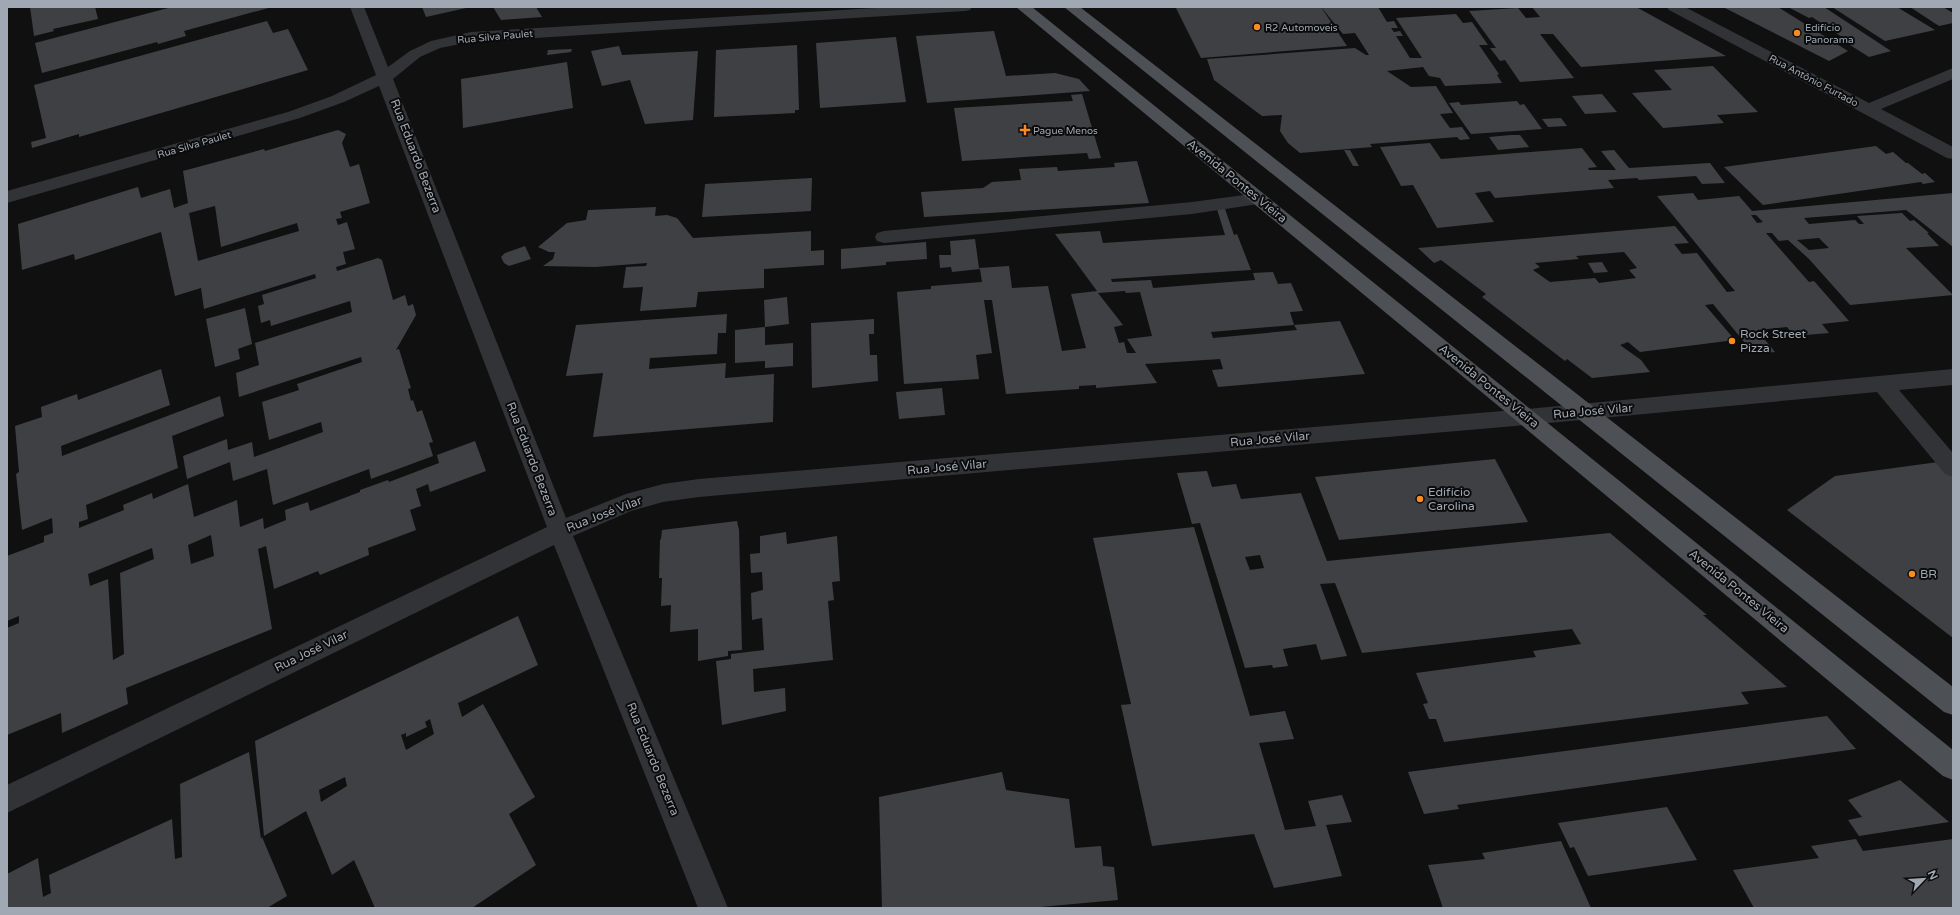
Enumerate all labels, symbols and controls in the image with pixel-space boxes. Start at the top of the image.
marker: R2 Automoveis [1252,22,1262,32]
place label: R2 Automoveis [1265,22,1338,34]
place label: Edifício Panorama [1805,22,1854,46]
street label: Rua Silva Paulet [457,28,534,46]
marker: Edifício Panorama [1792,28,1802,38]
street label: Rua Antônio Furtado [1767,52,1860,110]
street label: Rua Eduardo Bezerra [388,97,444,215]
marker: Pague Menos [1020,125,1030,135]
place label: Pague Menos [1033,125,1098,137]
street label: Rua Silva Paulet [156,129,233,161]
street label: Avenida Pontes Vieira [1184,136,1290,226]
place label: Rock Street Pizza [1740,327,1807,355]
marker: Rock Street Pizza [1727,336,1737,346]
street label: Avenida Pontes Vieira [1436,341,1542,431]
street label: Rua Eduardo Bezerra [504,400,560,518]
street label: Rua José Vilar [1553,401,1634,421]
street label: Rua José Vilar [1230,429,1311,449]
street label: Rua José Vilar [907,457,988,477]
place label: Edifício Carolina [1428,485,1475,513]
street label: Rua José Vilar [564,493,644,535]
marker: Edifício Carolina [1415,494,1425,504]
street label: Avenida Pontes Vieira [1686,546,1792,636]
place label: BR [1920,567,1937,581]
marker: BR [1907,569,1917,579]
street label: Rua José Vilar [272,627,350,675]
street label: Rua Eduardo Bezerra [624,700,682,818]
north arrow [1904,859,1944,899]
text: N [1925,868,1940,882]

